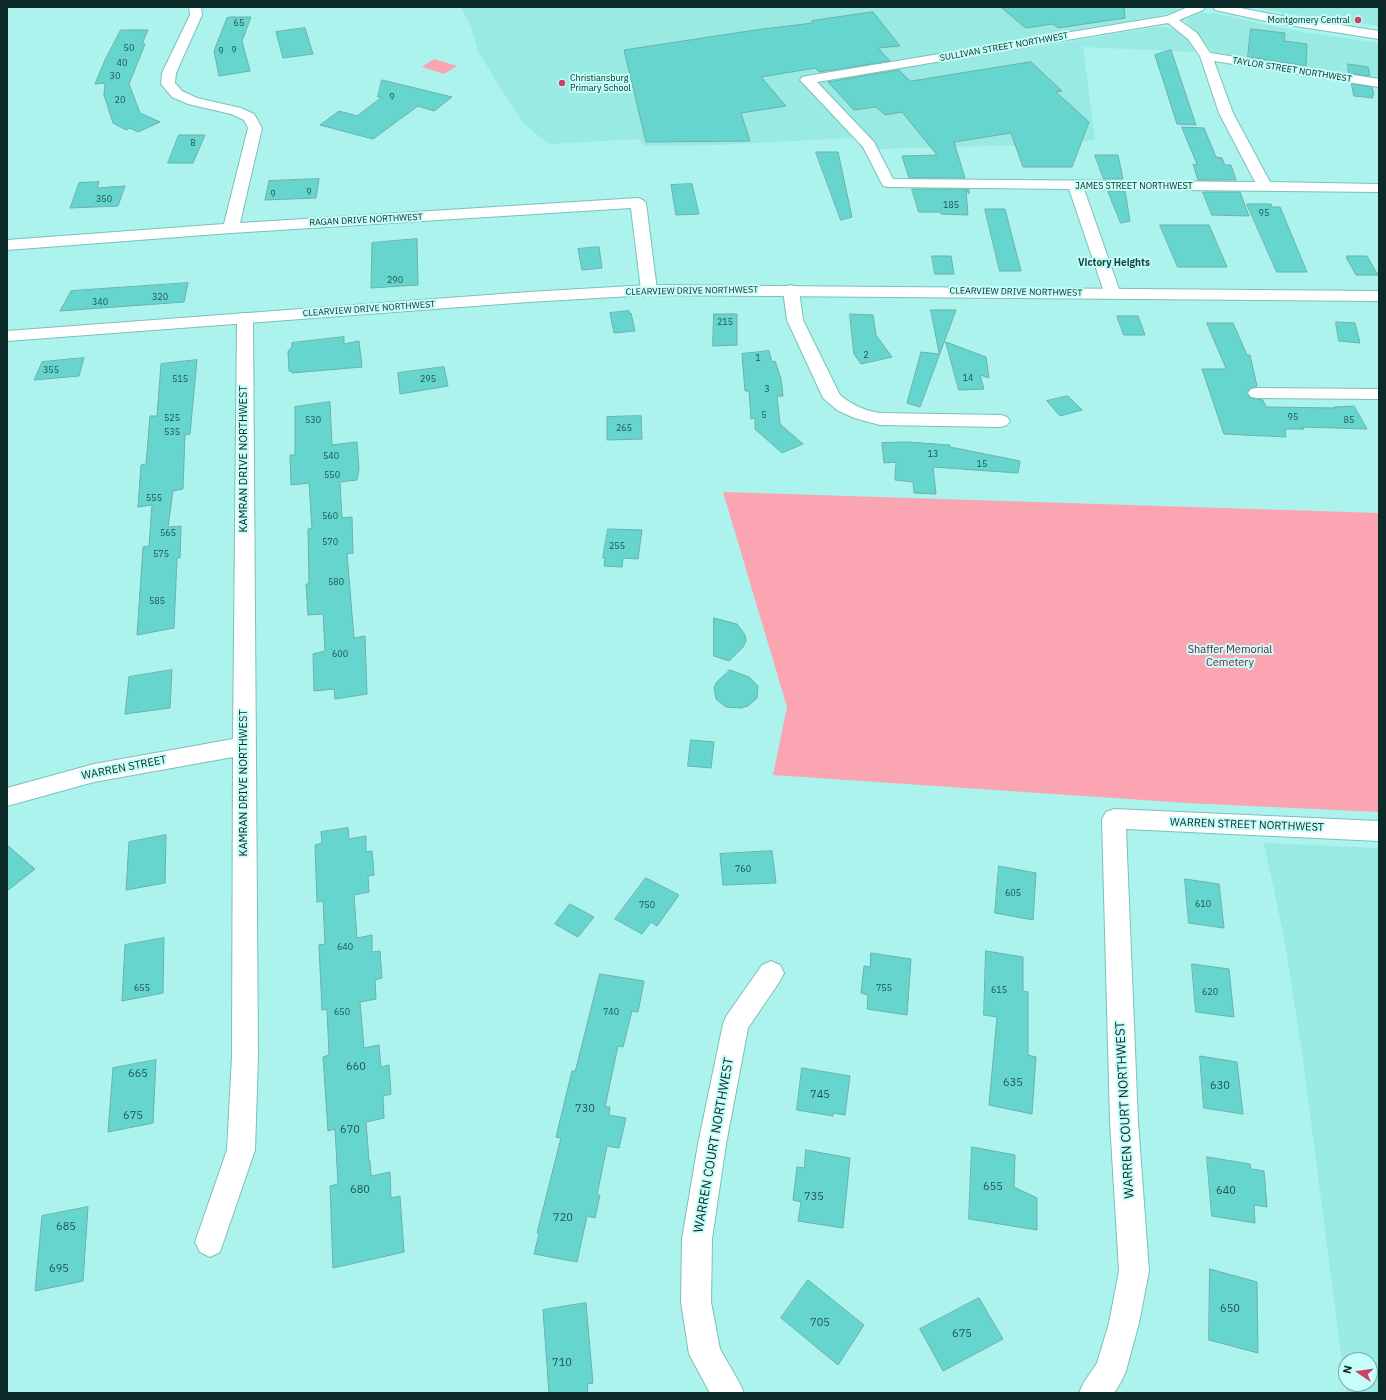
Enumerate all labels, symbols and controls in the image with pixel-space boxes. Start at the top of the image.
place label: Montgomery Central [1268,15,1350,25]
marker: Montgomery Central [1353,15,1363,25]
house number: 65 [234,18,244,28]
street label: SULLIVAN STREET NORTHWEST [939,30,1069,64]
house number: 50 [124,43,134,53]
house number: 9 [231,45,237,55]
house number: 9 [218,46,224,56]
street label: TAYLOR STREET NORTHWEST [1232,55,1352,85]
house number: 40 [117,58,127,68]
house number: 30 [110,71,120,81]
place label: Christiansburg Primary School [570,73,631,94]
marker: Christiansburg Primary School [557,78,567,88]
house number: 9 [389,92,395,102]
house number: 20 [115,95,125,105]
house number: 8 [190,138,196,148]
street label: JAMES STREET NORTHWEST [1075,181,1193,191]
house number: 9 [306,187,312,197]
house number: 9 [270,189,276,199]
house number: 350 [96,194,112,204]
house number: 185 [943,200,959,210]
house number: 95 [1259,208,1269,218]
street label: RAGAN DRIVE NORTHWEST [309,212,423,228]
district label: Victory Heights [1078,257,1150,269]
house number: 290 [387,275,403,285]
street label: CLEARVIEW DRIVE NORTHWEST [626,284,758,298]
street label: CLEARVIEW DRIVE NORTHWEST [950,285,1082,299]
house number: 320 [152,292,168,302]
house number: 340 [92,297,108,307]
street label: CLEARVIEW DRIVE NORTHWEST [302,299,436,319]
house number: 215 [717,317,733,327]
house number: 2 [863,350,869,360]
house number: 1 [755,353,761,363]
house number: 355 [43,365,59,375]
house number: 14 [963,373,973,383]
house number: 515 [172,374,188,384]
house number: 295 [420,374,436,384]
house number: 3 [764,384,770,394]
street label: KAMRAN DRIVE NORTHWEST [237,385,251,533]
house number: 5 [761,410,767,420]
house number: 95 [1288,412,1298,422]
house number: 525 [164,413,180,423]
house number: 530 [305,415,321,425]
house number: 85 [1344,415,1354,425]
house number: 265 [616,423,632,433]
house number: 535 [164,427,180,437]
house number: 13 [928,449,938,459]
house number: 540 [323,451,339,461]
house number: 15 [977,459,987,469]
house number: 550 [324,470,340,480]
house number: 555 [146,493,162,503]
house number: 560 [322,511,338,521]
house number: 565 [160,528,176,538]
house number: 570 [322,537,338,547]
house number: 255 [609,541,625,551]
house number: 575 [153,549,169,559]
house number: 580 [328,577,344,587]
house number: 585 [149,596,165,606]
park label: Shaffer Memorial Cemetery [1188,643,1272,669]
house number: 600 [332,649,348,659]
street label: KAMRAN DRIVE NORTHWEST [237,709,251,857]
street label: WARREN STREET [80,753,168,783]
street label: WARREN STREET NORTHWEST [1170,816,1324,834]
house number: 760 [735,864,751,874]
house number: 605 [1005,888,1021,898]
house number: 610 [1195,899,1211,909]
house number: 750 [639,900,655,910]
house number: 640 [337,942,353,952]
house number: 655 [134,983,150,993]
house number: 755 [876,983,892,993]
house number: 615 [991,985,1007,995]
house number: 620 [1202,987,1218,997]
house number: 650 [334,1007,350,1017]
house number: 740 [603,1007,619,1017]
street label: WARREN COURT NORTHWEST [1113,1021,1137,1199]
street label: WARREN COURT NORTHWEST [691,1056,737,1234]
house number: 660 [346,1060,366,1074]
house number: 665 [128,1067,148,1081]
house number: 635 [1003,1076,1023,1090]
house number: 630 [1210,1079,1230,1093]
house number: 745 [810,1088,830,1102]
house number: 730 [575,1102,595,1116]
house number: 675 [123,1109,143,1123]
house number: 670 [340,1123,360,1137]
house number: 655 [983,1180,1003,1194]
house number: 680 [350,1183,370,1197]
house number: 640 [1216,1184,1236,1198]
house number: 735 [804,1190,824,1204]
house number: 720 [553,1211,573,1225]
house number: 685 [56,1220,76,1234]
house number: 695 [49,1262,69,1276]
house number: 650 [1220,1302,1240,1316]
house number: 705 [810,1316,830,1330]
house number: 675 [952,1327,972,1341]
north arrow [1338,1352,1378,1392]
house number: 710 [552,1356,572,1370]
text: N [1340,1364,1355,1375]

